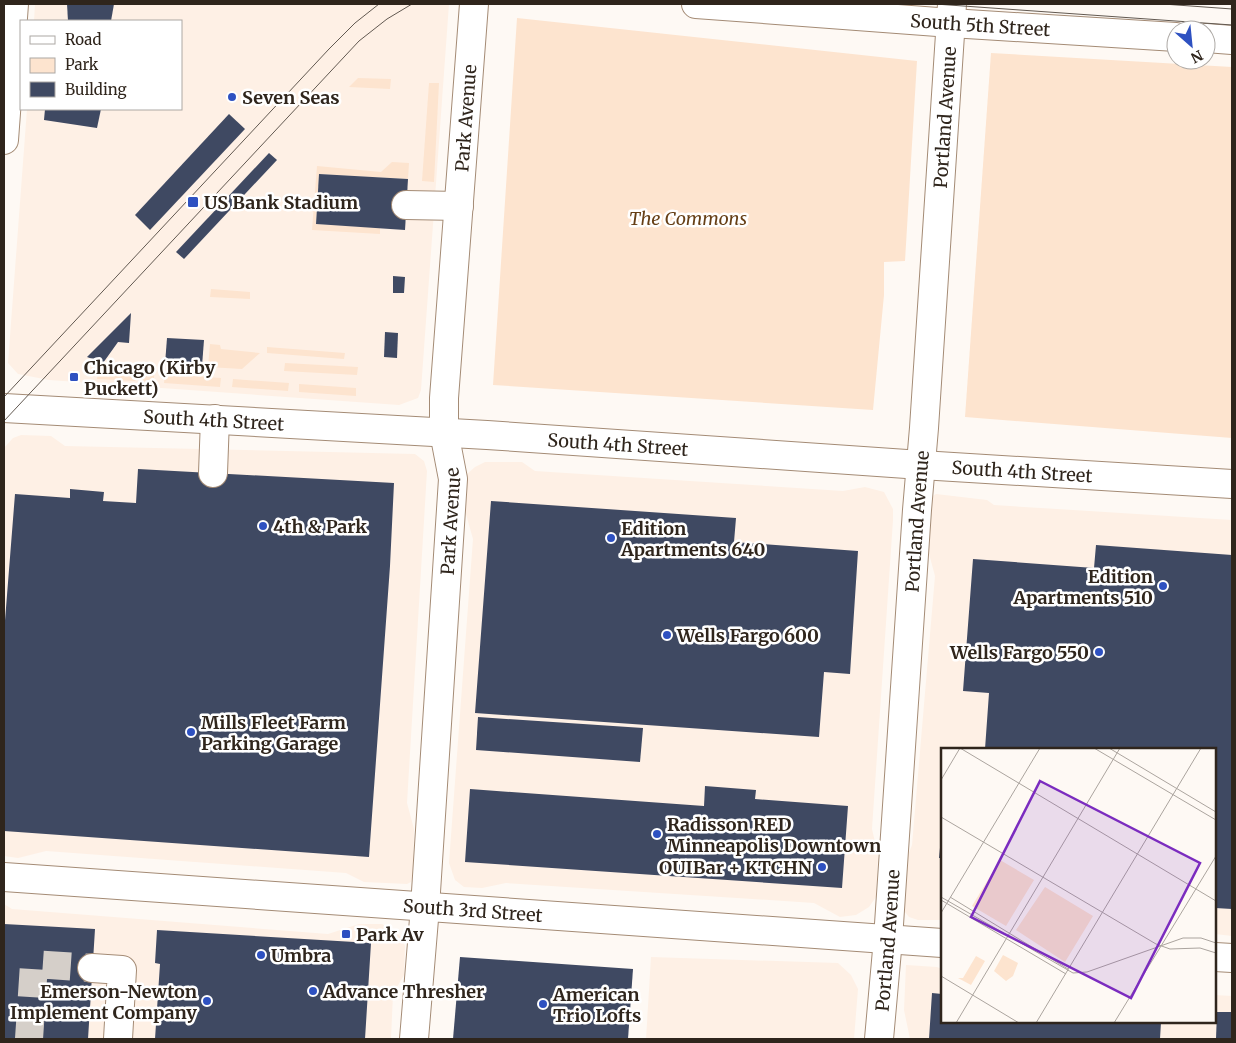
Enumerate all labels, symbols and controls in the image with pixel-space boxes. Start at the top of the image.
street label: South 5th Street [909,8,1051,41]
legend [20,20,182,110]
north arrow [1166,20,1216,70]
text: Road [65,30,101,49]
street label: Portland Avenue [928,46,961,189]
text: N [1188,46,1206,67]
text: Park [65,55,99,74]
street label: Park Avenue [450,64,481,173]
text: Building [65,80,127,99]
place label: Seven Seas [242,86,340,109]
marker: Seven Seas [226,91,238,103]
place label: US Bank Stadium [204,191,358,214]
marker: US Bank Stadium [186,195,200,209]
park label: The Commons [629,207,747,230]
place label: Chicago (Kirby Puckett) [84,356,216,400]
marker: Chicago (Kirby Puckett) [68,371,80,383]
street label: South 4th Street [143,404,285,435]
street label: South 4th Street [547,428,689,460]
street label: Portland Avenue [900,449,934,593]
street label: South 4th Street [951,455,1093,487]
street label: Park Avenue [435,466,465,576]
place label: 4th & Park [273,515,367,538]
place label: Edition Apartments 640 [620,517,766,561]
marker: 4th & Park [257,520,269,532]
marker: Edition Apartments 640 [605,532,617,544]
place label: Edition Apartments 510 [1012,565,1153,609]
marker: Edition Apartments 510 [1157,580,1169,592]
place label: Wells Fargo 600 [676,624,819,647]
marker: Wells Fargo 600 [661,629,673,641]
place label: Wells Fargo 550 [949,641,1089,664]
marker: Wells Fargo 550 [1093,646,1105,658]
place label: Mills Fleet Farm Parking Garage [201,711,346,755]
marker: Mills Fleet Farm Parking Garage [185,726,197,738]
inset map [941,748,1216,1023]
place label: Radisson RED Minneapolis Downtown [667,813,881,857]
marker: Radisson RED Minneapolis Downtown [651,828,663,840]
place label: OUIBar + KTCHN [659,856,812,879]
marker: OUIBar + KTCHN [816,861,828,873]
street label: Portland Avenue [870,869,904,1012]
street label: South 3rd Street [402,894,543,926]
place label: Park Av [356,923,424,946]
marker: Park Av [340,928,352,940]
place label: Umbra [271,944,331,967]
marker: Umbra [255,949,267,961]
place label: Emerson-Newton Implement Company [10,980,197,1024]
place label: Advance Thresher [322,980,484,1003]
place label: American Trio Lofts [552,983,641,1027]
marker: Advance Thresher [307,985,319,997]
marker: Emerson-Newton Implement Company [201,995,213,1007]
marker: American Trio Lofts [537,998,549,1010]

